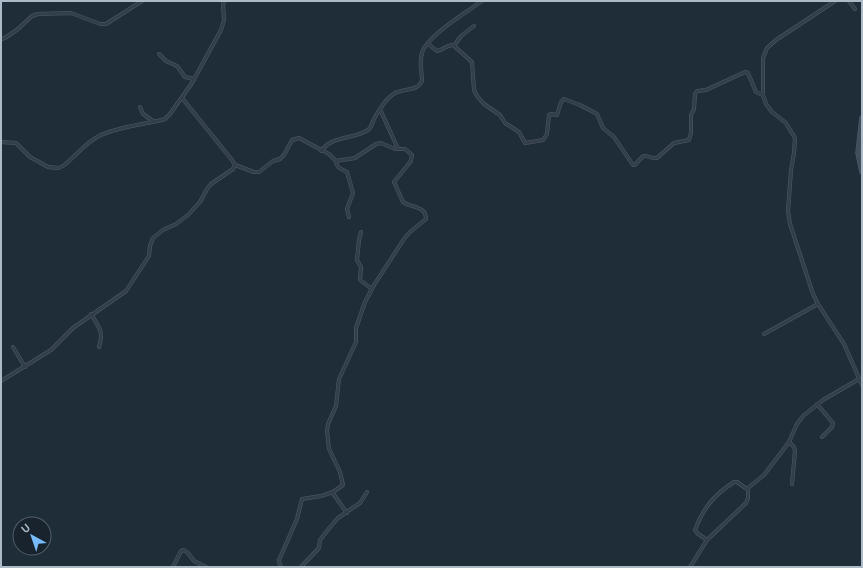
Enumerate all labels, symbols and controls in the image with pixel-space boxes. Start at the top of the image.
north arrow [12,516,52,556]
text: U [18,521,33,536]

